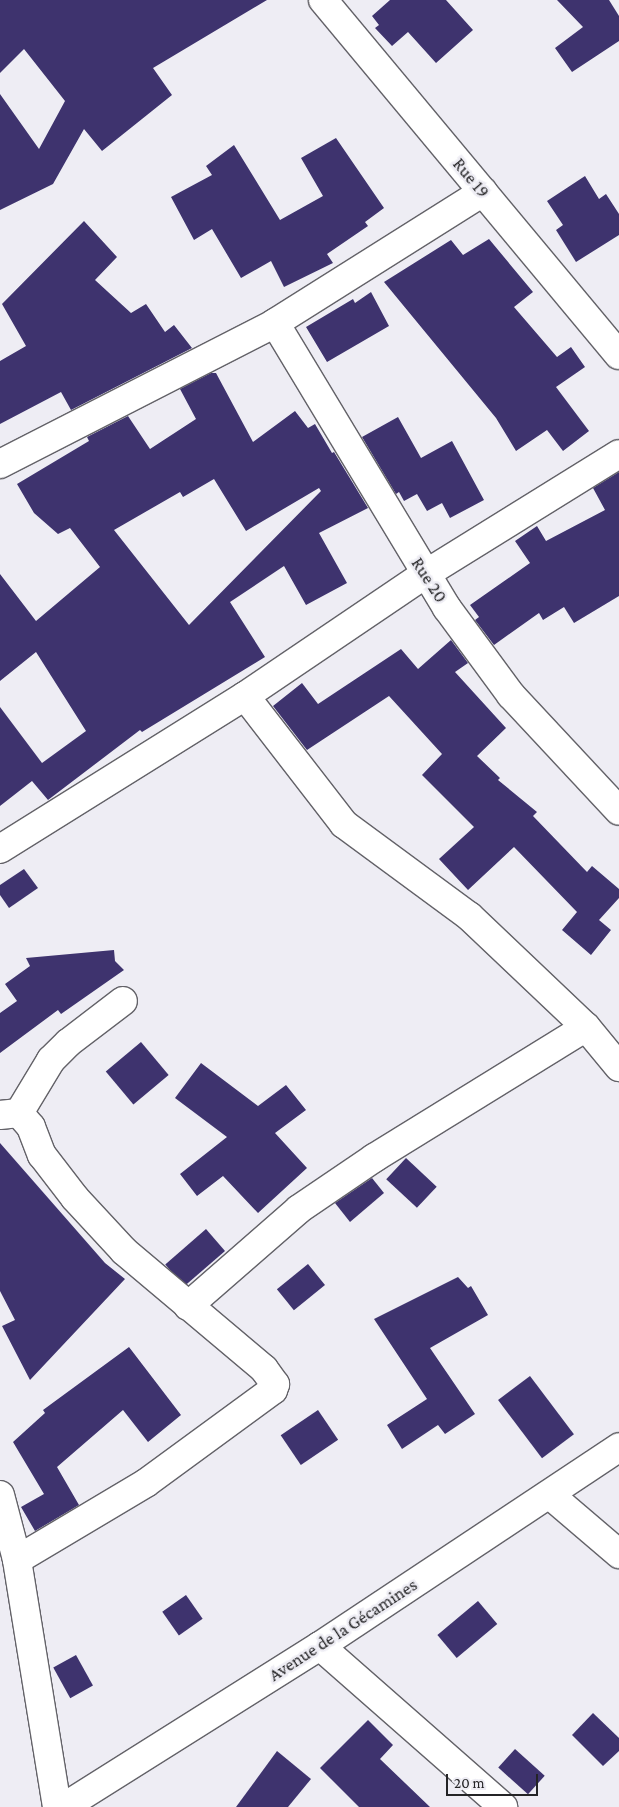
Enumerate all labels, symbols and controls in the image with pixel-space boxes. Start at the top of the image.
street label: Rue 19 [448,154,494,202]
street label: Rue 20 [407,553,451,607]
street label: Avenue de la Gécamines [265,1574,421,1686]
scale bar [449,1764,542,1796]
text: 20 m [454,1775,485,1791]

